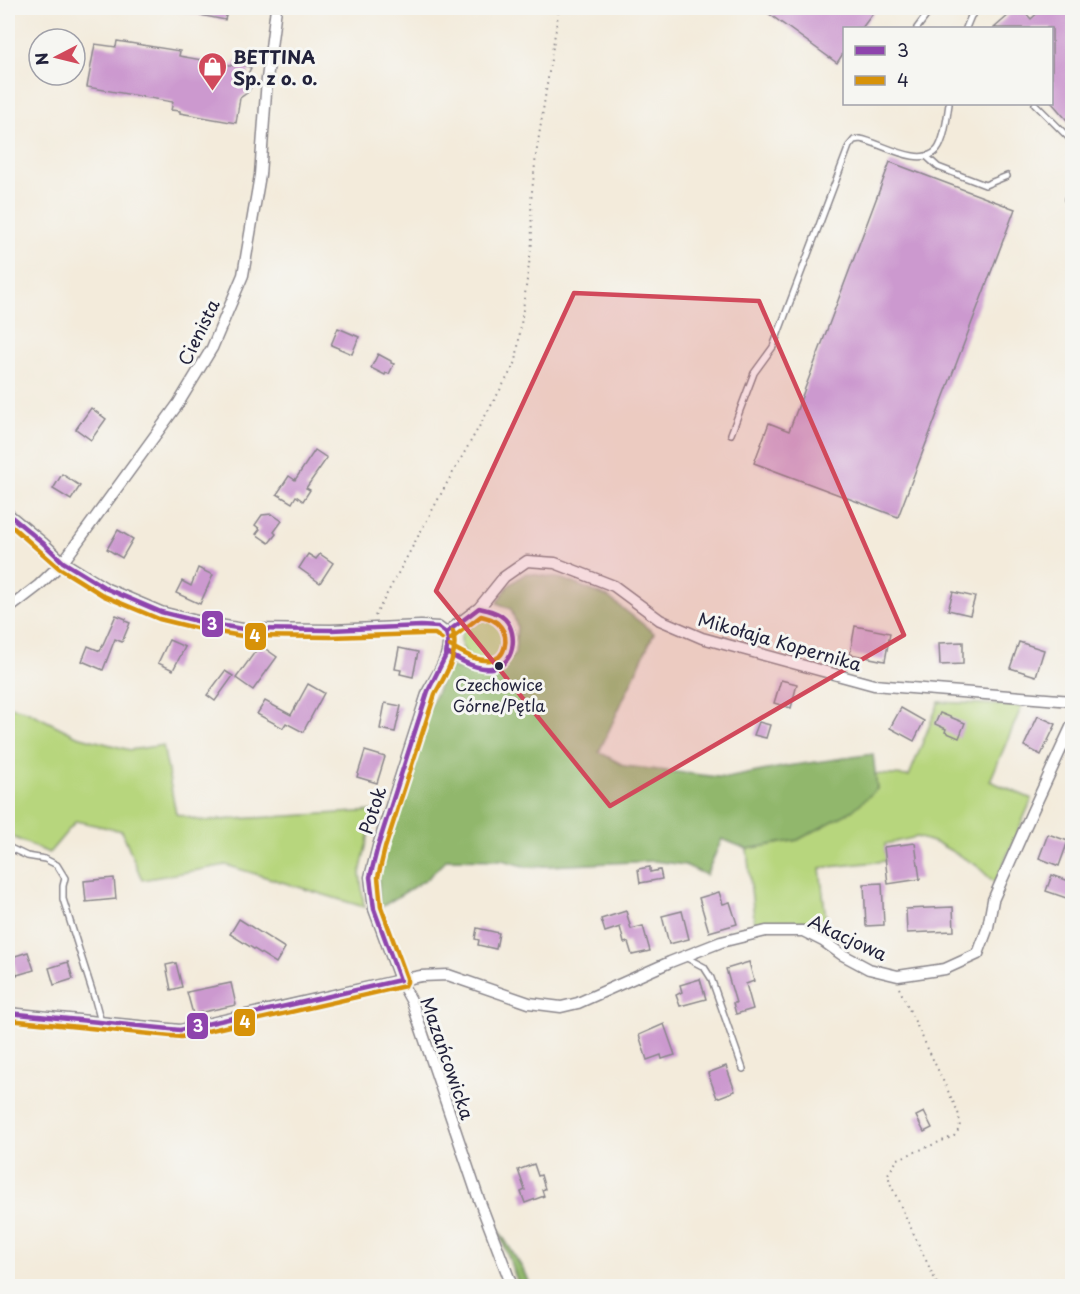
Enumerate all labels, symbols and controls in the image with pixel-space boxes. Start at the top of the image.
north arrow [27,27,87,87]
legend [843,27,1053,105]
text: 3 [897,36,909,63]
place label: BETTINA Sp. z o. o. [233,43,317,91]
shop icon: BETTINA Sp. z o. o. [196,50,228,92]
text: N [28,51,54,67]
text: 4 [897,66,909,93]
street label: Cienista [170,294,226,370]
street label: Mikołaja Kopernika [695,605,866,677]
line badge: 3 [201,610,224,638]
text: 3 [207,611,217,635]
line badge: 4 [244,622,267,651]
text: 4 [250,623,261,647]
marker: Czechowice Górne/Pętla [493,660,505,672]
place label: Czechowice Górne/Pętla [453,672,545,717]
street label: Potok [352,783,392,837]
street label: Akacjowa [804,907,893,967]
street label: Mazańcowicka [414,993,482,1124]
line badge: 4 [233,1008,256,1037]
text: 4 [240,1009,251,1033]
line badge: 3 [186,1012,209,1040]
text: 3 [193,1013,203,1037]

